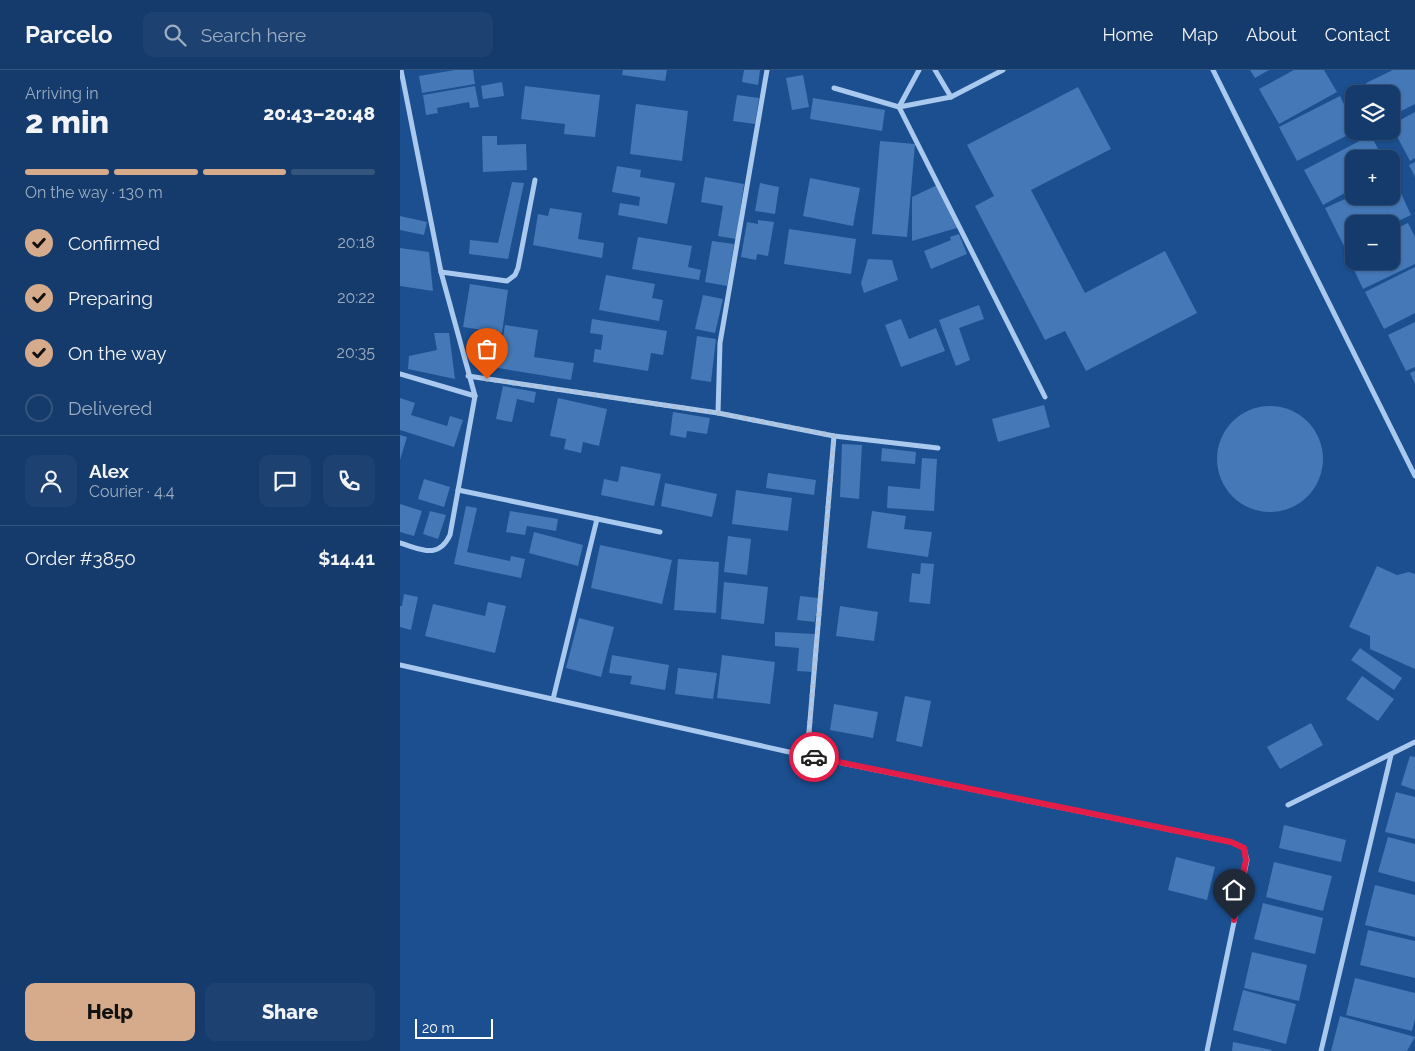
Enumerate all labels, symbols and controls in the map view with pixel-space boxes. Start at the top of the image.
search box [143,12,493,57]
text: Parcelo [25,20,113,49]
icon: search [161,21,189,49]
text: Search here [201,24,306,46]
text: Home [1102,24,1153,45]
text: Map [1181,24,1218,45]
text: About [1246,24,1297,45]
text: Contact [1325,24,1390,45]
text: Arriving in [25,84,99,103]
map controls [1345,85,1400,270]
button: layers [1345,85,1400,140]
text: 20:43–20:48 [263,102,375,124]
text: 2 min [25,103,109,140]
button: + [1345,150,1400,205]
text: On the way · 130 m [25,183,163,202]
button: − [1345,215,1400,270]
icon: check [25,229,53,257]
text: Confirmed [68,232,160,254]
text: 20:18 [338,233,375,252]
icon: check [25,284,53,312]
text: Preparing [68,287,153,309]
text: 20:22 [337,288,375,307]
pin [466,328,508,379]
icon: bag [473,335,501,363]
icon: check [25,339,53,367]
text: On the way [68,342,167,364]
text: 20:35 [337,343,375,362]
text: Delivered [68,397,152,419]
button: person [25,455,77,507]
button: chat [259,455,311,507]
button: phone [323,455,375,507]
text: Alex [89,460,129,482]
text: Courier · 4.4 [89,482,174,501]
text: Order #3850 [25,547,136,569]
text: $14.41 [318,547,375,569]
courier [789,732,839,782]
icon: car [800,743,828,771]
pin [1213,869,1255,920]
icon: home [1220,876,1248,904]
button: Help [25,983,195,1041]
button: Share [205,983,375,1041]
scale bar [415,1016,492,1039]
text: 20 m [422,1020,454,1036]

